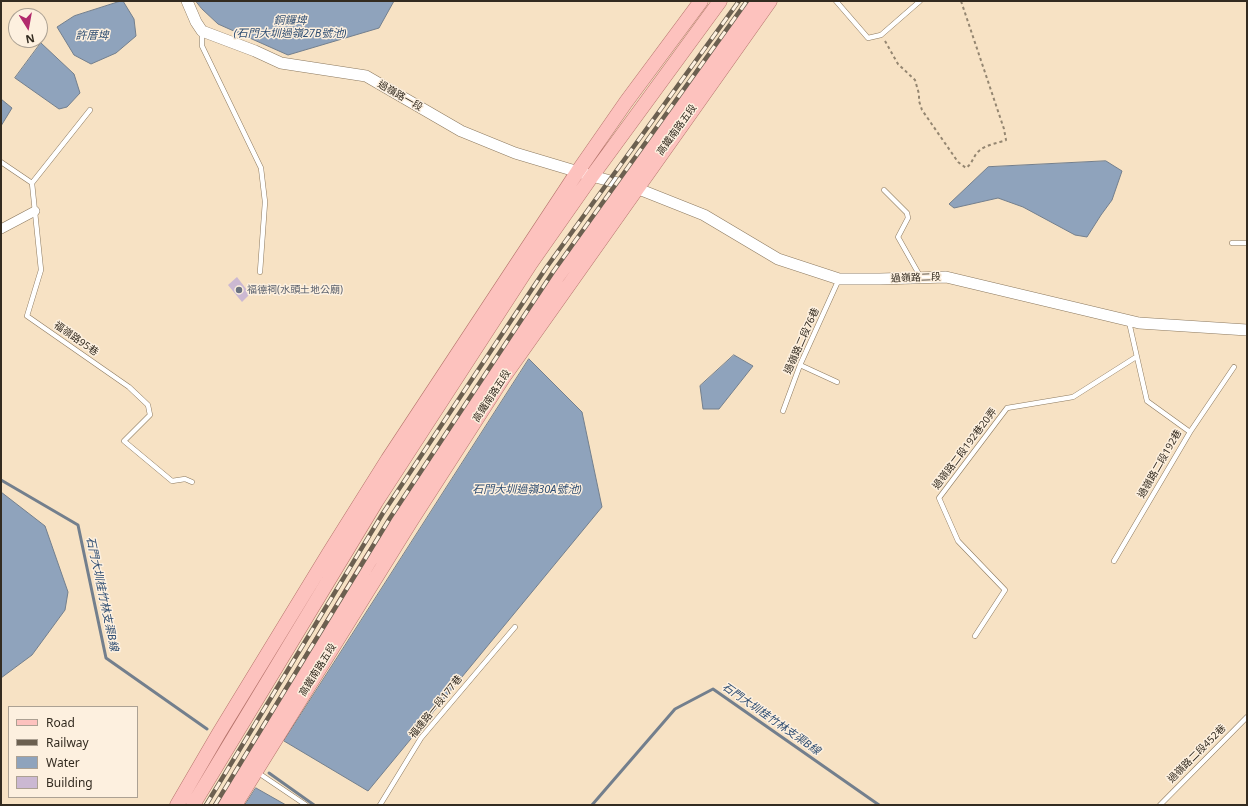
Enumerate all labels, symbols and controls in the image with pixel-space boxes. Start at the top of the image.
north arrow [8,8,48,48]
water label: 銅鑼埤 (石門大圳過嶺27B號池) [233,14,347,40]
water label: 許厝埤 [76,29,108,43]
text: N [24,31,36,48]
street label: 過嶺路一段 [375,78,425,114]
street label: 高鐵南路五段 [655,102,699,158]
street label: 過嶺路二段 [891,271,941,285]
place label: 福德祠(水頭土地公廟) [247,284,343,296]
marker: 福德祠(水頭土地公廟) [234,285,244,295]
street label: 過嶺路二段76巷 [782,306,822,376]
street label: 福嶺路95巷 [51,319,101,359]
street label: 高鐵南路五段 [471,368,513,424]
street label: 過嶺路二段192巷20弄 [931,406,999,492]
street label: 過嶺路二段192巷 [1136,428,1184,500]
water label: 石門大圳過嶺30A號池) [472,483,582,497]
water label: 石門大圳桂竹林支渠B線 [83,536,121,652]
street label: 高鐵南路五段 [297,641,339,699]
street label: 福達路一段177巷 [407,673,465,741]
water label: 石門大圳桂竹林支渠B線 [719,680,823,758]
legend [8,706,138,798]
text: Road [46,714,75,731]
street label: 過嶺路二段452巷 [1165,722,1229,786]
text: Railway [46,734,89,751]
text: Water [46,754,80,771]
text: Building [46,774,93,791]

